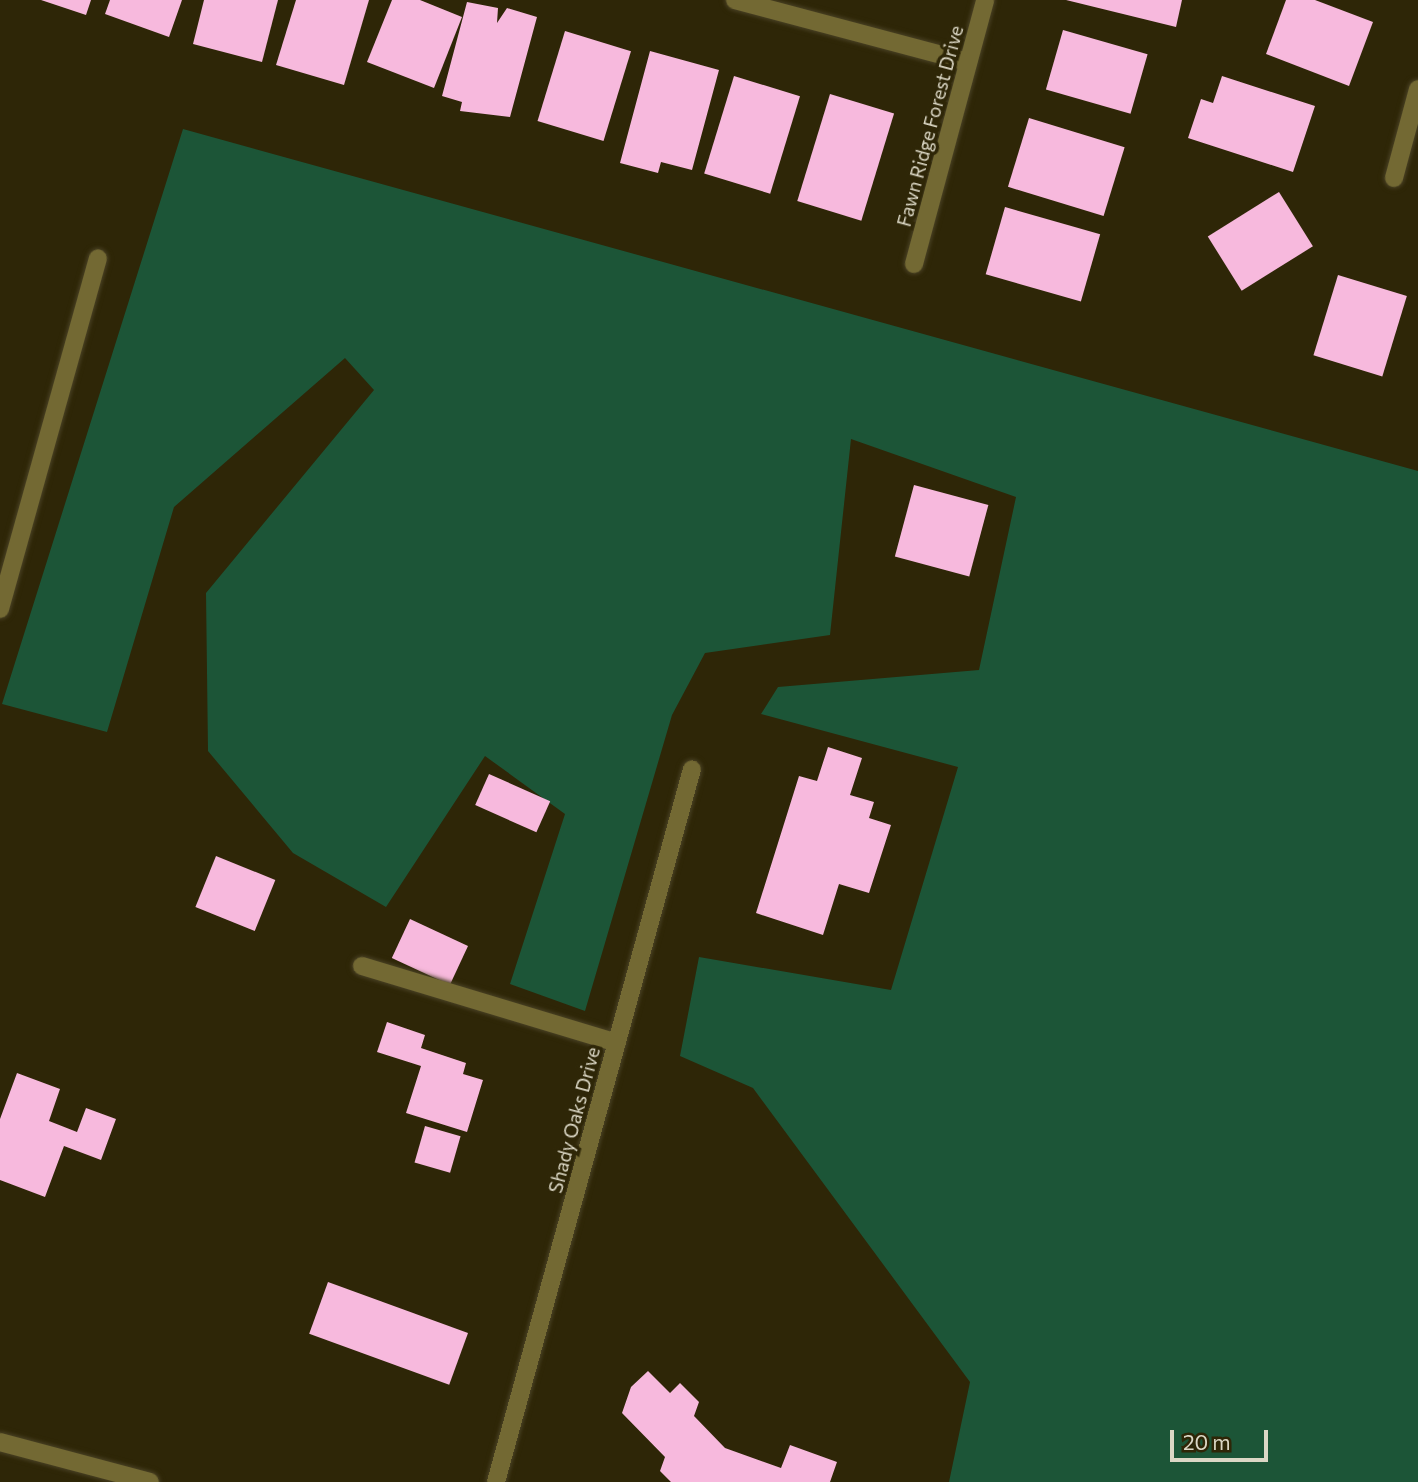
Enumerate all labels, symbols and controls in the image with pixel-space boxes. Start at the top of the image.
street label: Fawn Ridge Forest Drive [892,23,968,229]
street label: Shady Oaks Drive [544,1044,604,1196]
scale bar [1173,1416,1271,1460]
text: 20 m [1183,1429,1231,1454]

